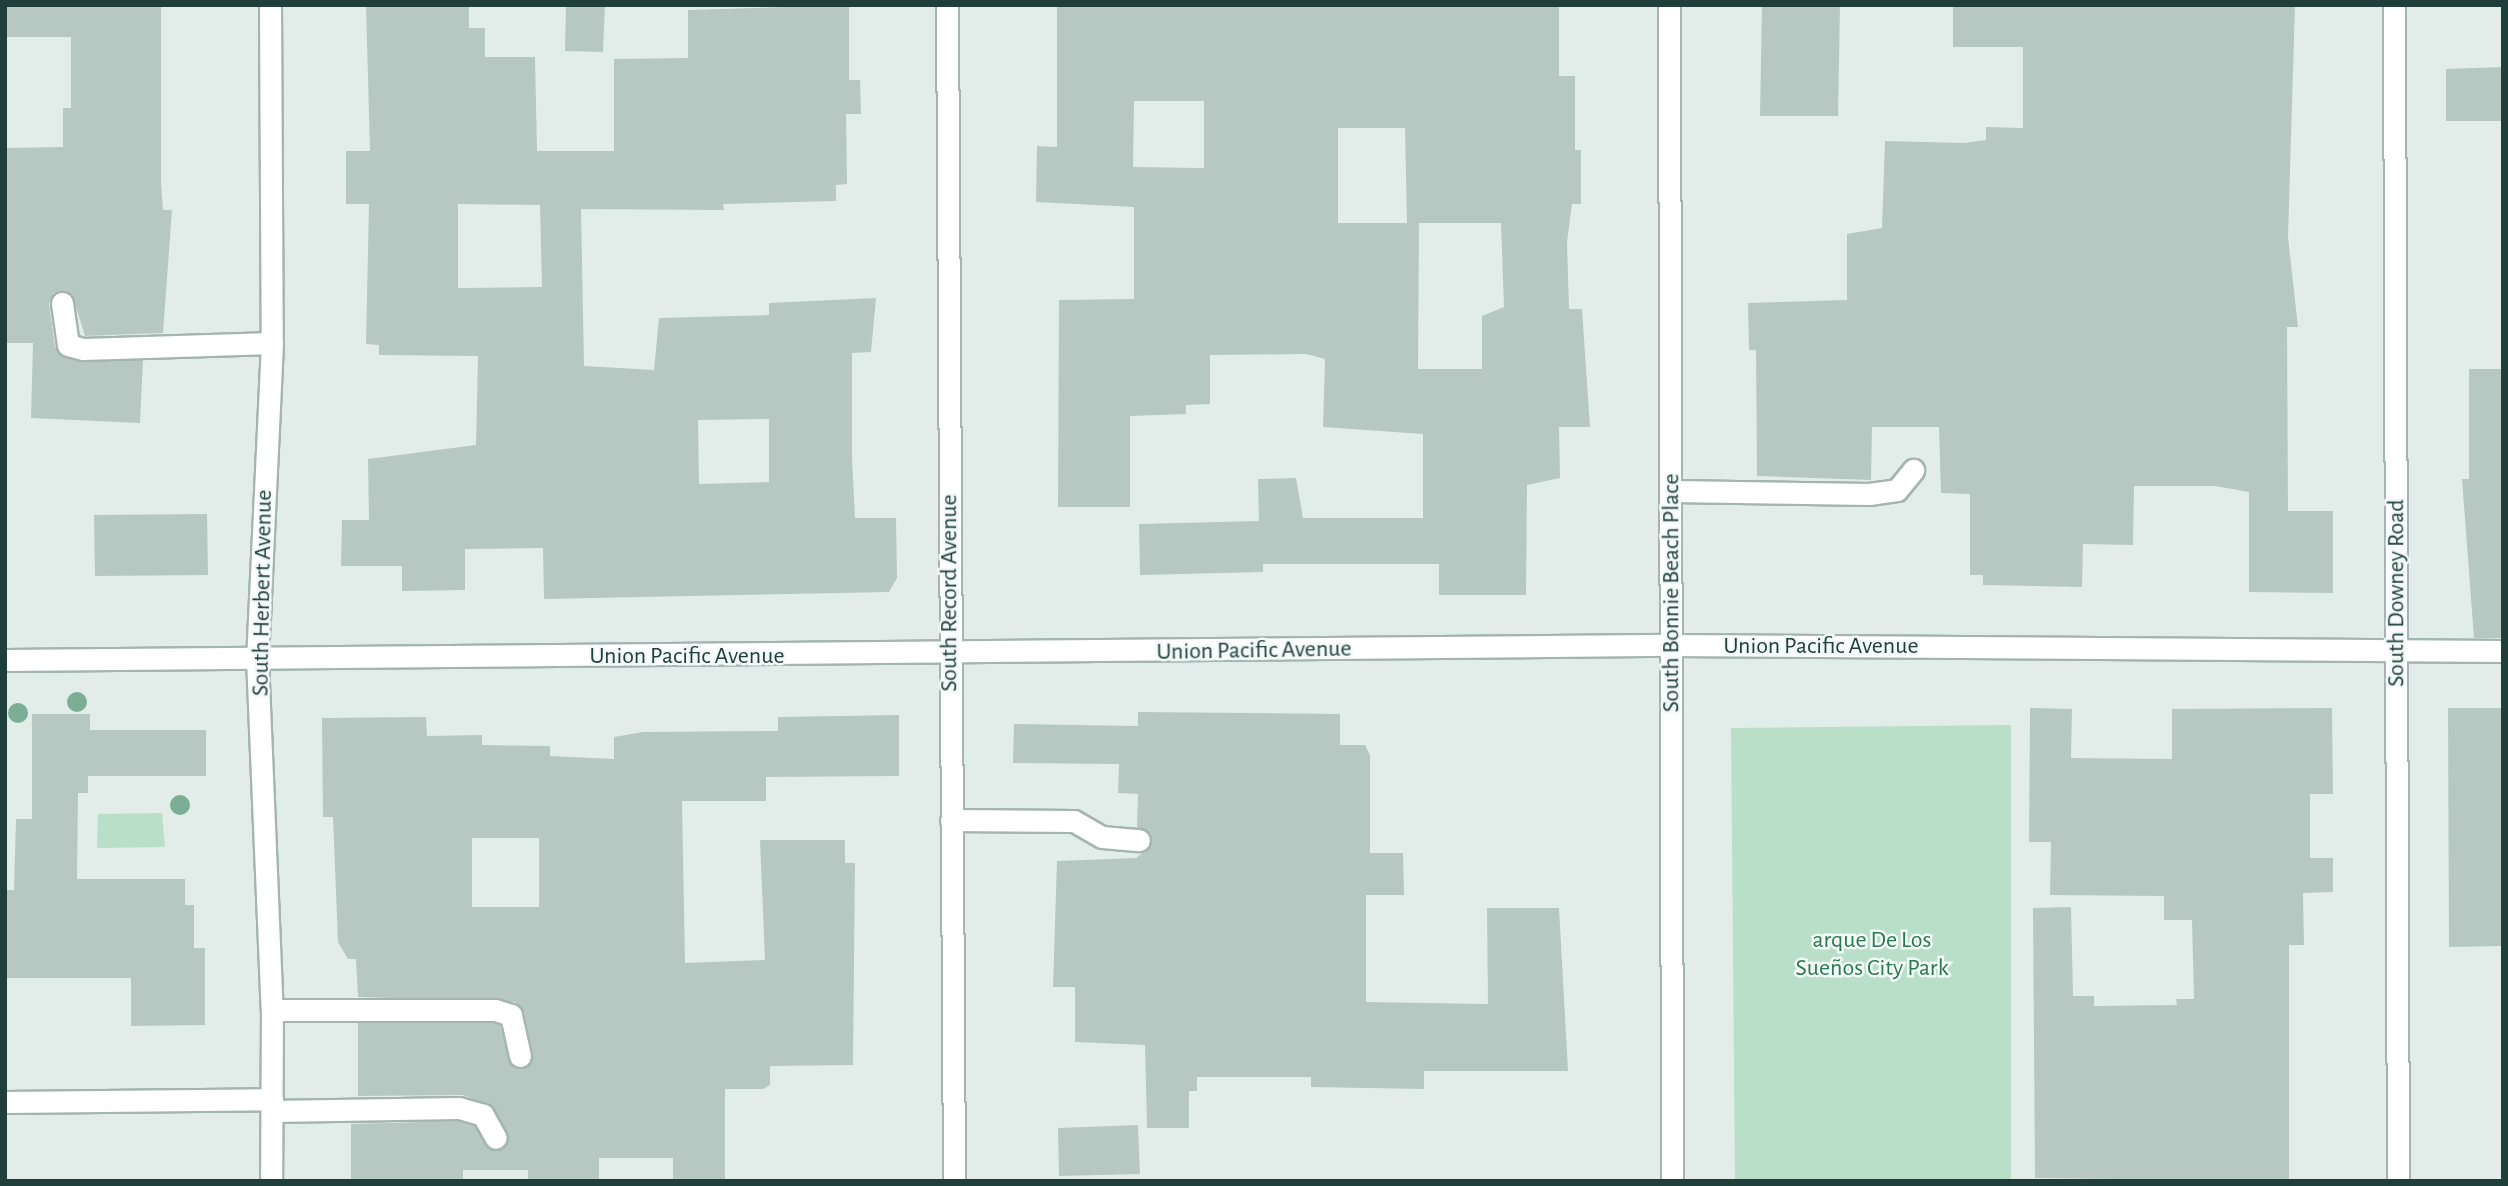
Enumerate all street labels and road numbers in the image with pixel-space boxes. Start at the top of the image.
street label: South Bonnie Beach Place [1658,474,1686,712]
street label: South Herbert Avenue [247,490,279,696]
street label: South Record Avenue [936,494,964,692]
street label: South Downey Road [2383,499,2411,687]
street label: Union Pacific Avenue [1723,633,1919,661]
street label: Union Pacific Avenue [1156,635,1352,667]
street label: Union Pacific Avenue [589,643,785,671]

